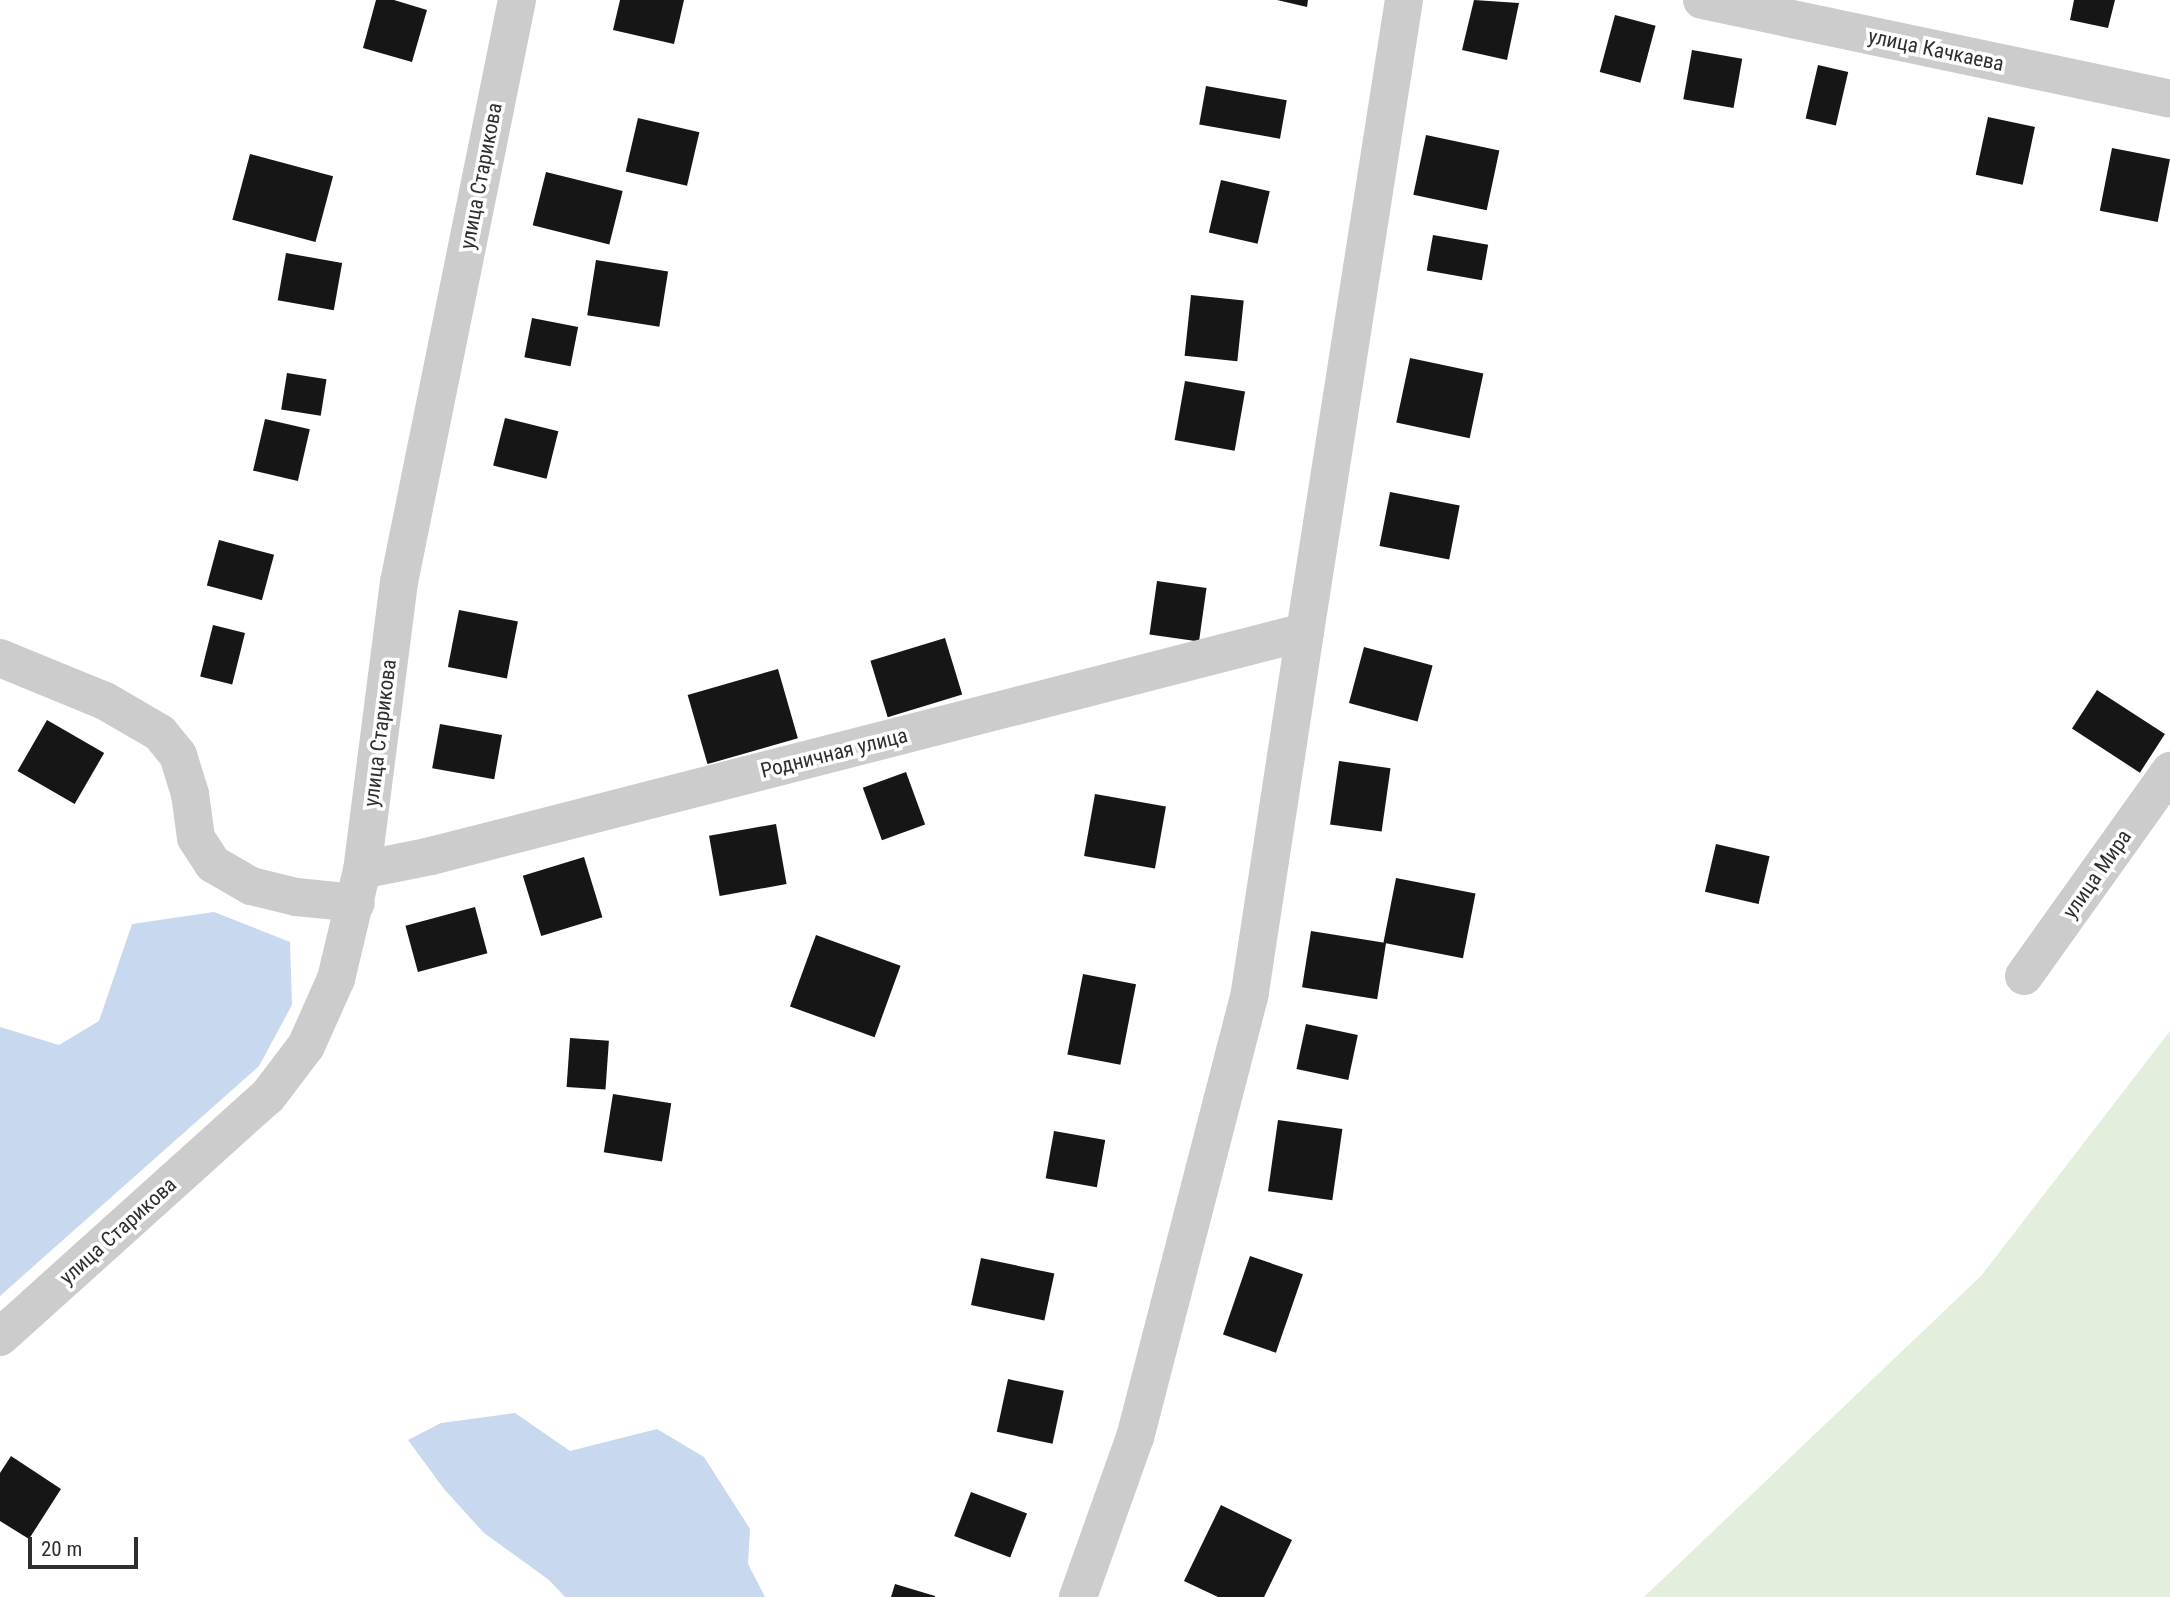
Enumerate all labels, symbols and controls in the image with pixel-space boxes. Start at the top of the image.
street label: улица Качкаева [1866,23,2006,77]
street label: улица Старикова [454,101,508,251]
street label: улица Старикова [358,658,402,808]
street label: Родничная улица [758,723,910,783]
street label: улица Мира [2057,825,2137,923]
street label: улица Старикова [54,1172,182,1290]
scale bar [32,1524,142,1568]
text: 20 m [41,1537,82,1561]

